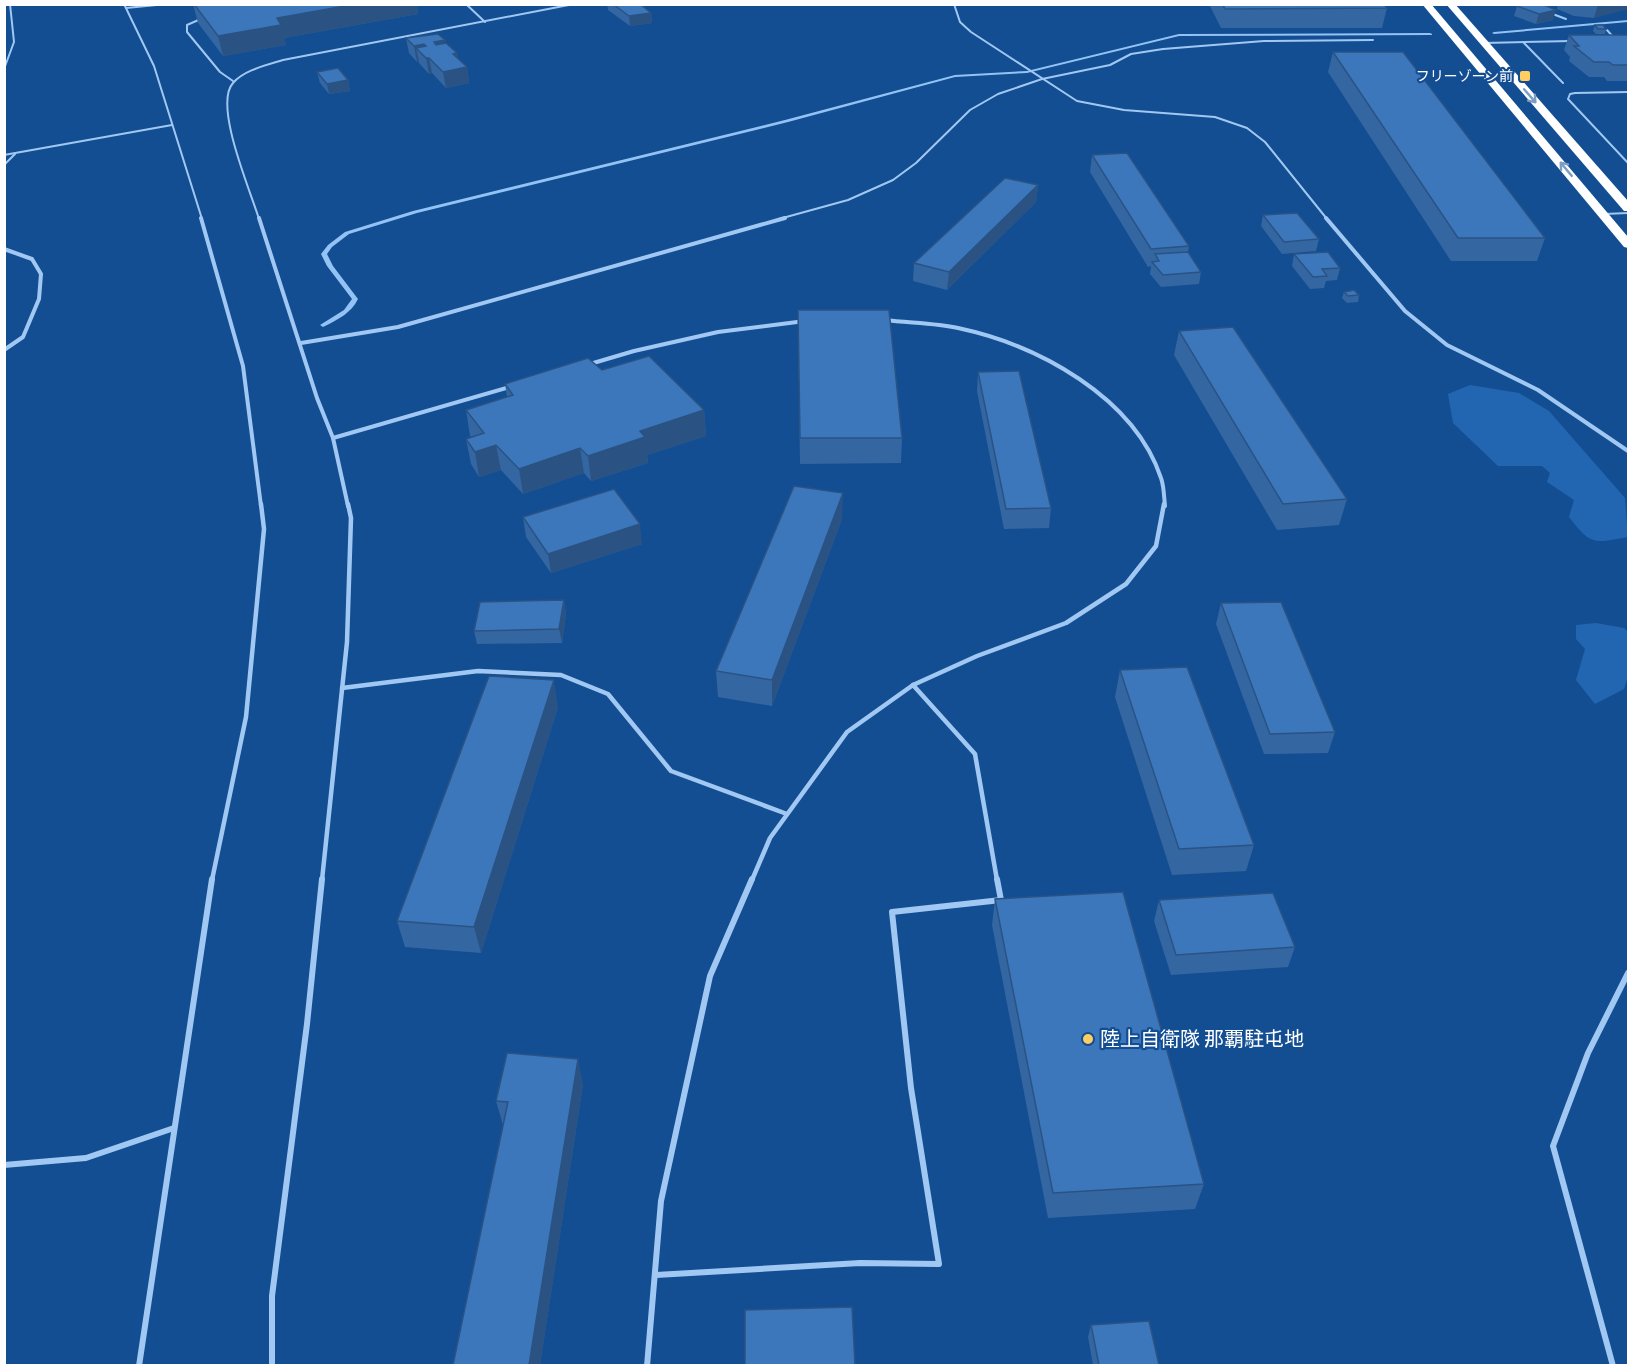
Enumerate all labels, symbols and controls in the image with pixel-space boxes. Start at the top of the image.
place label: フリーゾーン前 [1416,66,1513,85]
marker: フリーゾーン前 [1518,69,1532,83]
one-way arrow [1523,88,1537,103]
one-way arrow [1559,162,1573,177]
place label: 陸上自衛隊 那覇駐屯地 [1100,1025,1304,1052]
marker: 陸上自衛隊 那覇駐屯地 [1081,1032,1095,1046]

